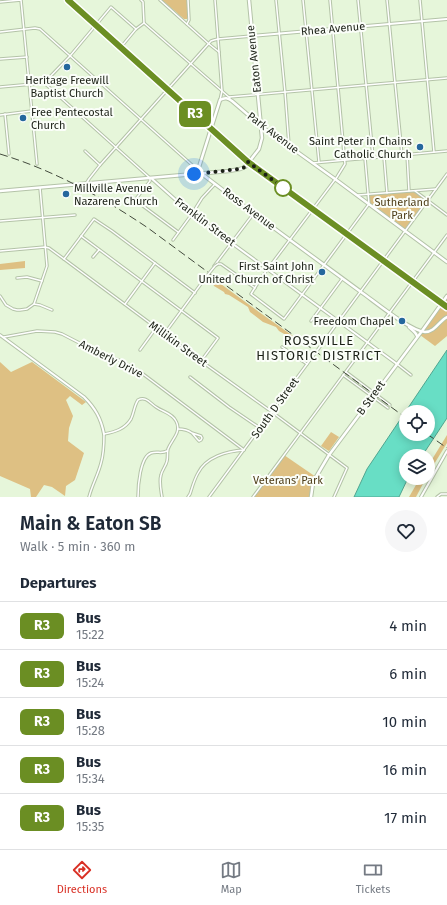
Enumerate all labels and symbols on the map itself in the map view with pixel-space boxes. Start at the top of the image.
street label: Rhea Avenue [300,20,366,38]
street label: Eaton Avenue [244,25,264,93]
marker: Heritage Freewill Baptist Church [62,62,72,72]
place label: Heritage Freewill Baptist Church [25,74,109,100]
line badge: R3 [177,101,213,127]
place label: Free Pentecostal Church [31,106,113,132]
street label: Park Avenue [245,109,301,157]
marker: Free Pentecostal Church [18,113,28,123]
place label: Saint Peter in Chains Catholic Church [309,135,412,161]
marker: Saint Peter in Chains Catholic Church [415,142,425,152]
your location [184,164,204,184]
unlabelled marker [274,179,292,197]
place label: Millville Avenue Nazarene Church [74,182,158,208]
street label: Ross Avenue [220,185,278,233]
marker: Millville Avenue Nazarene Church [61,189,71,199]
street label: Franklin Street [172,195,238,249]
park label: Sutherland Park [374,196,430,222]
place label: First Saint John United Church of Christ [198,260,314,286]
marker: First Saint John United Church of Christ [317,267,327,277]
place label: Freedom Chapel [314,315,394,328]
marker: Freedom Chapel [397,316,407,326]
street label: Millikin Street [146,318,210,370]
district label: ROSSVILLE HISTORIC DISTRICT [256,333,382,363]
street label: Amberly Drive [77,337,145,381]
street label: South D Street [249,375,301,441]
street label: B Street [354,378,388,418]
park label: Veterans’ Park [253,474,323,487]

